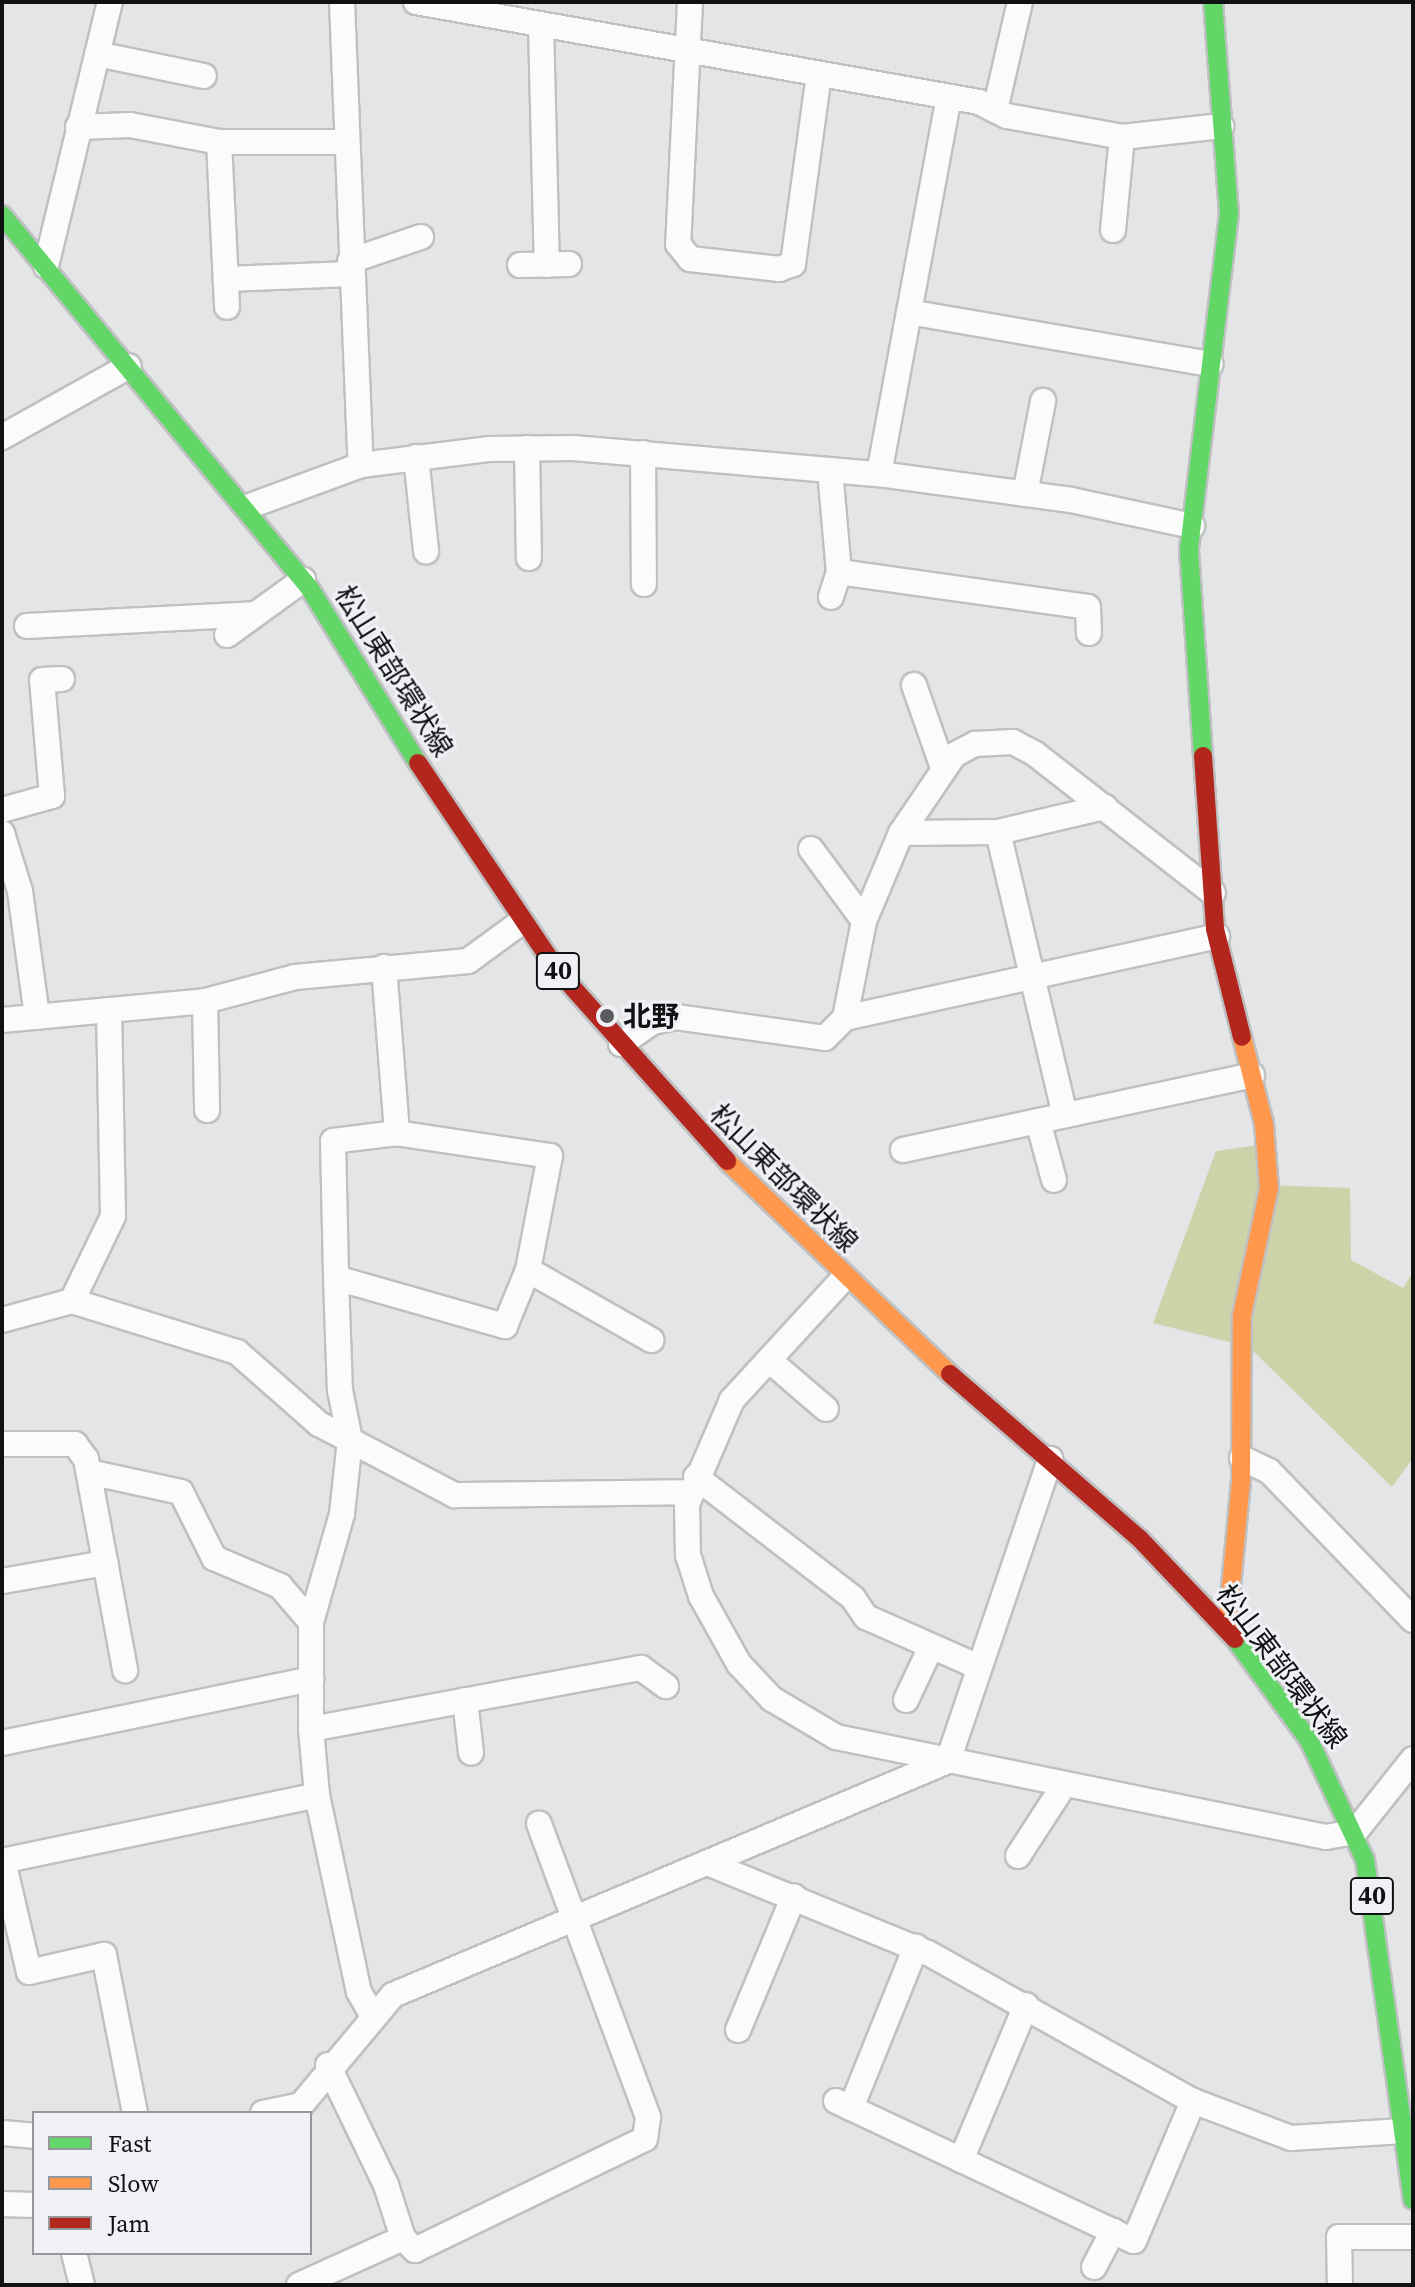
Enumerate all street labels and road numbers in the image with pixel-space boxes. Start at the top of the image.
street label: 松山東部環状線 [328,579,460,763]
road number: 40 [534,949,582,993]
street label: 松山東部環状線 [703,1097,865,1259]
street label: 松山東部環状線 [1210,1578,1354,1754]
road number: 40 [1348,1874,1396,1918]

